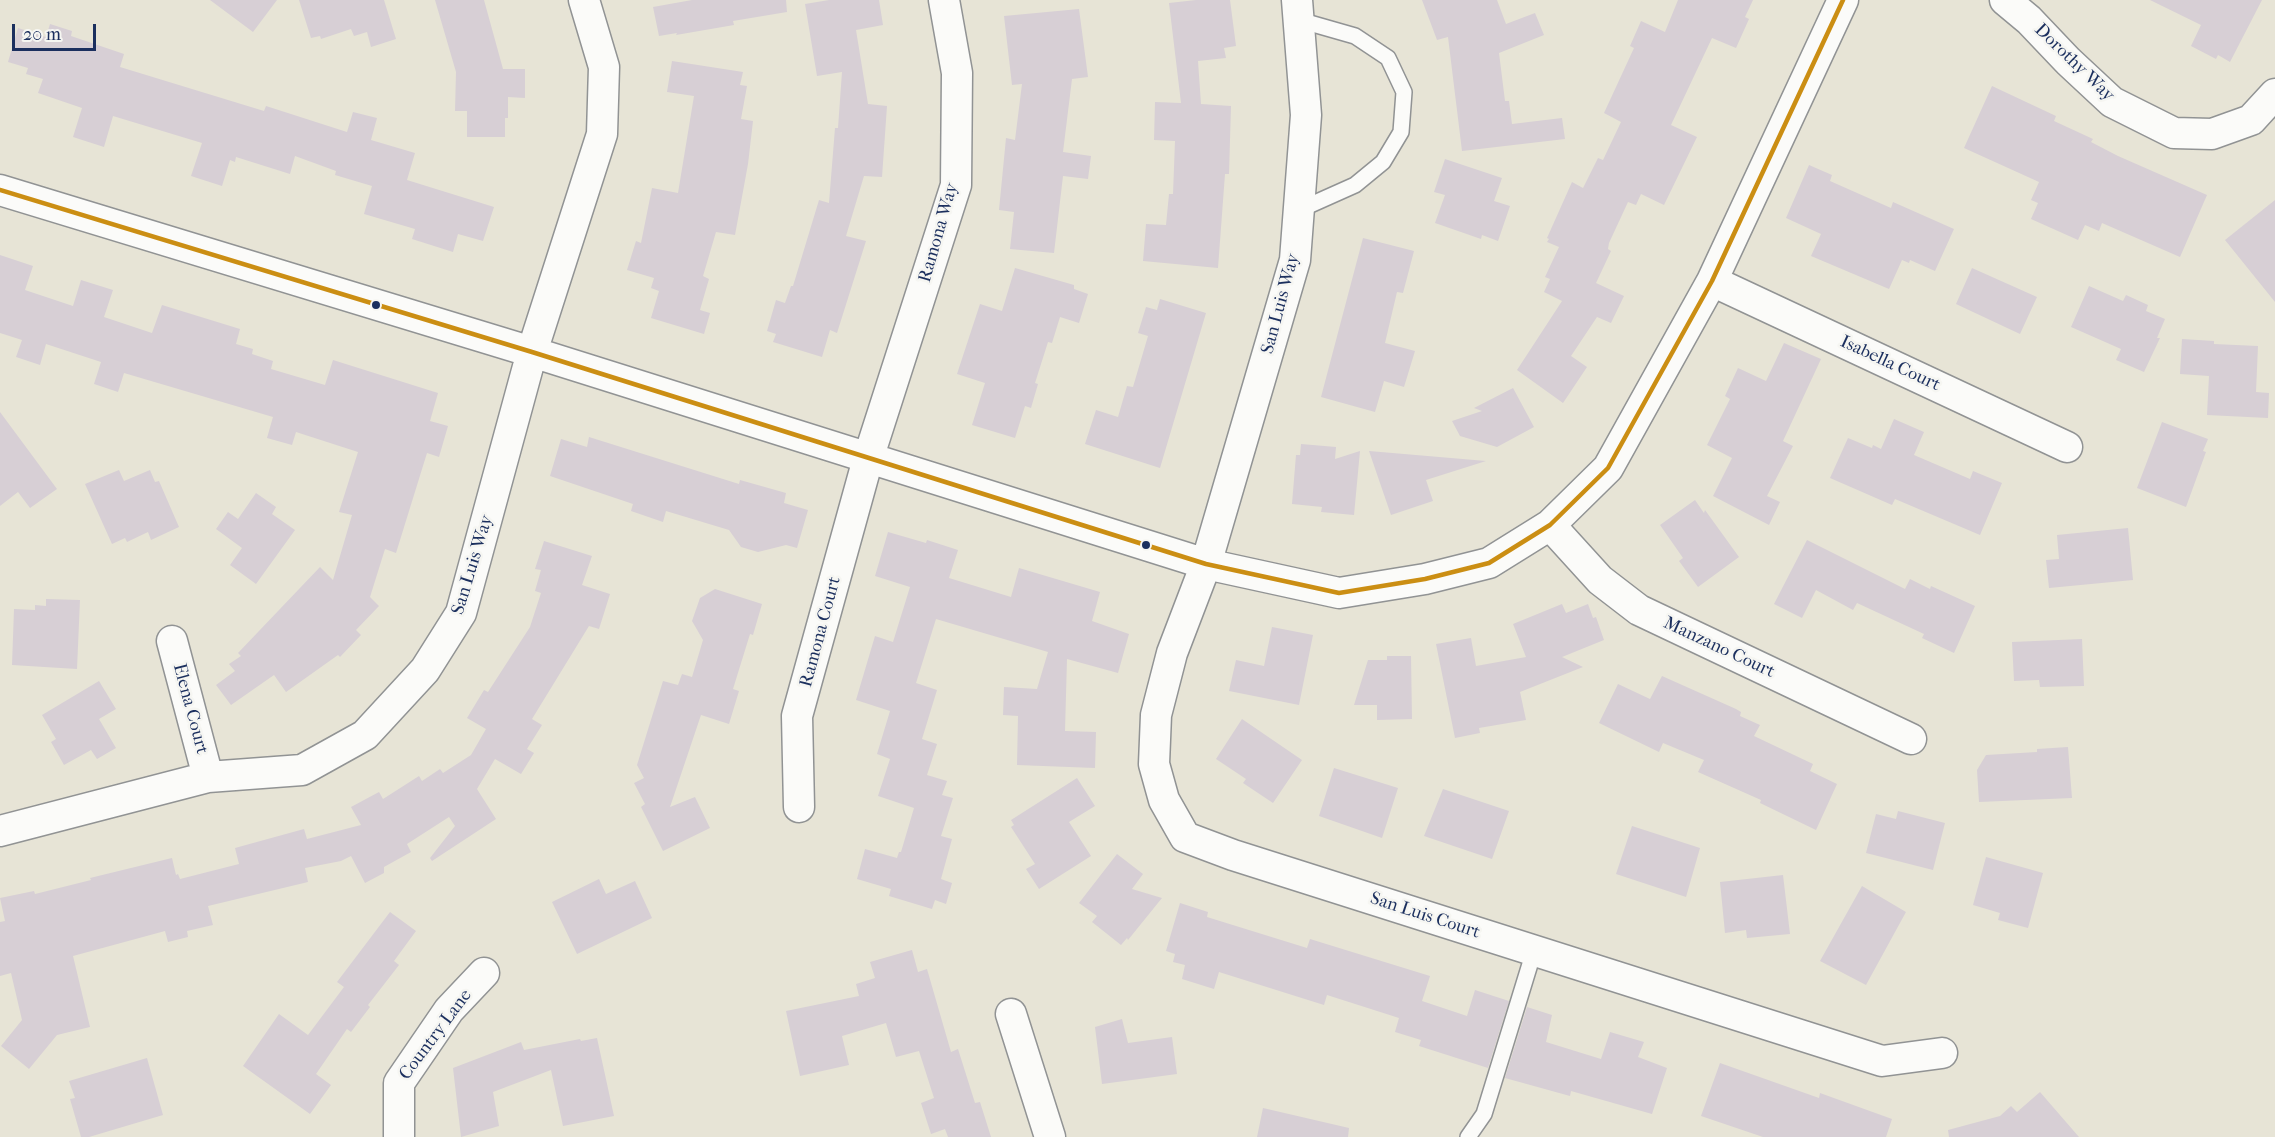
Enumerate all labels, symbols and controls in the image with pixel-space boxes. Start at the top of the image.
scale bar [15,12,99,50]
street label: Dorothy Way [2030,20,2118,106]
text: 20 m [23,24,61,45]
street label: Ramona Way [915,181,963,285]
street label: San Luis Way [1257,252,1305,356]
unlabelled marker [370,299,382,311]
street label: Isabella Court [1837,331,1943,397]
street label: San Luis Way [448,513,498,617]
unlabelled marker [1140,539,1152,551]
street label: Ramona Court [796,574,846,690]
street label: Manzano Court [1660,613,1778,683]
street label: Elena Court [168,661,212,757]
street label: San Luis Court [1367,888,1483,944]
street label: Country Lane [395,986,477,1084]

